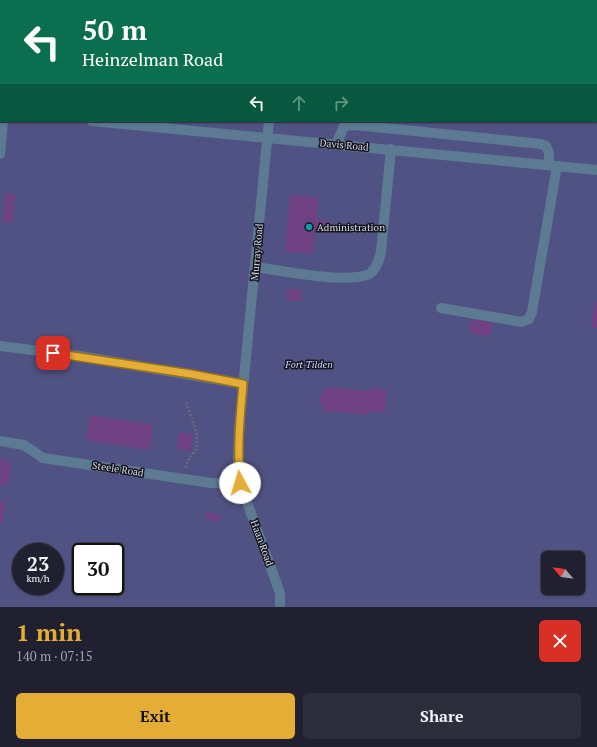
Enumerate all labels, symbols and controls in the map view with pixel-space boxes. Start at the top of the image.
text: 50 m [82,11,147,48]
icon: left [16,16,68,68]
text: Heinzelman Road [82,47,223,71]
icon: left [246,92,268,114]
icon: ahead [288,92,310,114]
icon: right [330,92,352,114]
street label: Davis Road [319,136,370,154]
place label: Administration [317,221,385,234]
marker: Administration [304,222,314,232]
street label: Murray Road [248,223,266,281]
pin [36,336,70,370]
icon: arrive [42,342,64,364]
park label: Fort Tilden [284,358,333,371]
street label: Steele Road [91,459,145,480]
position arrow [219,462,261,504]
street label: Haan Road [248,518,276,568]
speed limit sign: 30 [72,543,124,595]
text: 23 [27,550,49,577]
north arrow [541,551,585,595]
map controls [541,551,585,595]
text: km/h [26,572,50,585]
text: 1 min [16,616,82,648]
button: close [539,620,581,662]
text: 140 m · 07:15 [16,647,93,665]
button: Exit [16,693,295,739]
button: Share [303,693,581,739]

